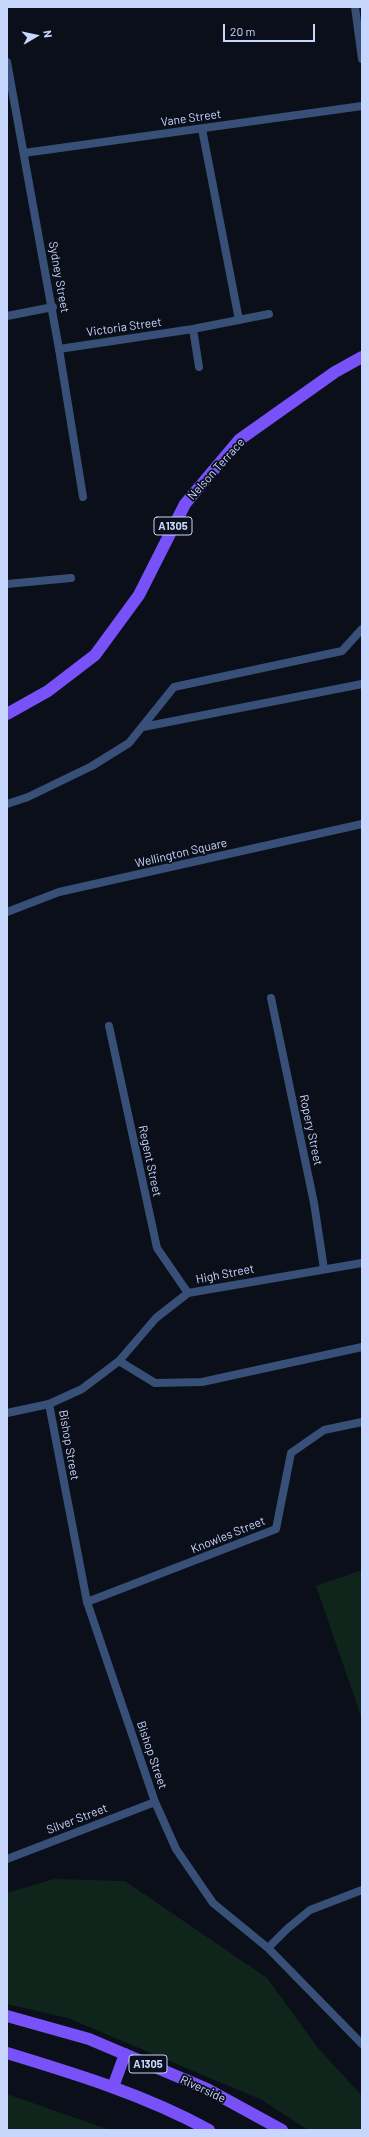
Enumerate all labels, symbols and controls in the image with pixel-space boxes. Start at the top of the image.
north arrow [16,16,56,56]
scale bar [225,16,317,42]
text: 20 m [230,24,256,38]
text: N [41,29,55,39]
street label: Vane Street [160,107,222,129]
street label: Sydney Street [46,240,72,314]
street label: Victoria Street [85,315,163,339]
street label: Nelson Terrace [184,435,248,503]
road number: A1305 [154,517,192,535]
street label: Wellington Square [133,835,229,871]
street label: Ropery Street [296,1093,326,1167]
street label: Regent Street [135,1124,165,1198]
street label: High Street [195,1261,255,1287]
street label: Bishop Street [56,1409,82,1481]
street label: Knowles Street [189,1514,267,1556]
street label: Bishop Street [134,1719,170,1791]
street label: Silver Street [44,1801,110,1837]
road number: A1305 [129,2055,167,2073]
street label: Riverside [178,2072,228,2106]

